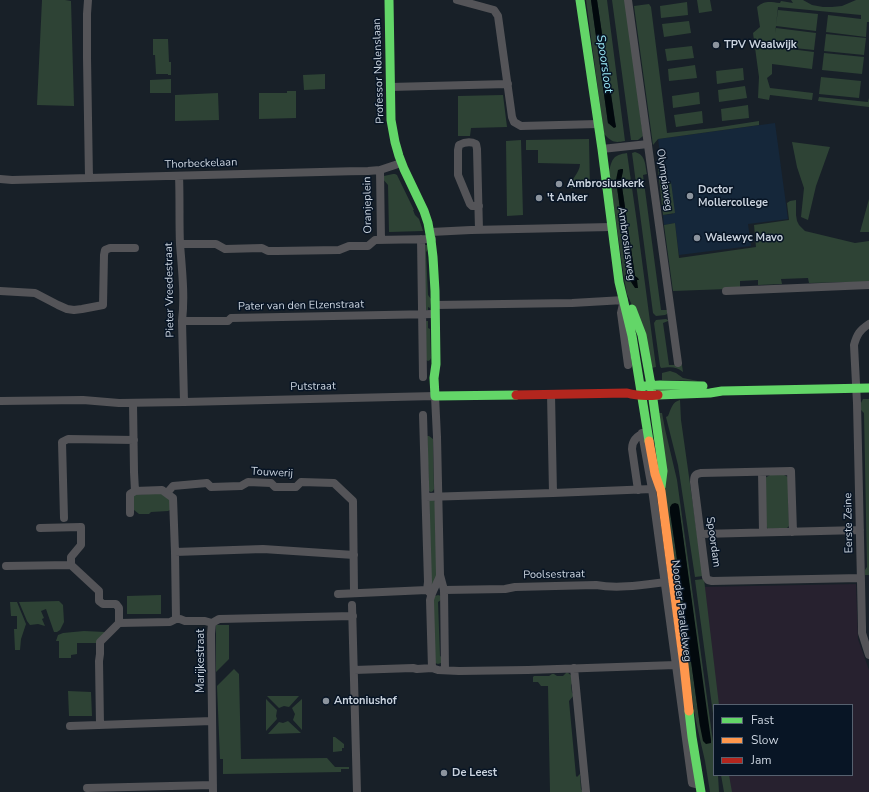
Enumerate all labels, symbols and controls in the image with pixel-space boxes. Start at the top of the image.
street label: Professor Nolenslaan [371,18,387,124]
water label: Spoorsloot [593,34,615,94]
place label: TPV Waalwijk [724,38,797,52]
marker: TPV Waalwijk [711,40,721,50]
street label: Olympiaweg [653,148,675,212]
street label: Thorbeckelaan [164,156,238,172]
street label: Oranjeplein [361,176,375,234]
place label: Ambrosiuskerk [567,177,644,191]
marker: Ambrosiuskerk [554,179,564,189]
place label: Doctor Mollercollege [698,183,768,209]
place label: 't Anker [547,191,588,205]
marker: Doctor Mollercollege [685,191,695,201]
marker: 't Anker [534,193,544,203]
street label: Ambrosiusweg [614,206,638,282]
place label: Walewyc Mavo [705,231,783,245]
marker: Walewyc Mavo [692,233,702,243]
street label: Pieter Vreedestraat [163,242,177,338]
street label: Pater van den Elzenstraat [238,298,364,314]
street label: Putstraat [290,380,336,394]
street label: Touwerij [251,465,293,481]
street label: Eerste Zeine [842,493,856,553]
street label: Spoordam [703,516,723,568]
street label: Noorder Parallelweg [668,559,694,663]
street label: Poolsestraat [523,568,585,582]
street label: Marijkestraat [194,629,208,693]
place label: Antoniushof [334,694,397,708]
marker: Antoniushof [321,696,331,706]
legend [713,704,853,776]
text: Fast [751,712,774,728]
text: Slow [751,732,779,748]
text: Jam [751,752,772,768]
place label: De Leest [452,766,497,780]
marker: De Leest [439,768,449,778]

